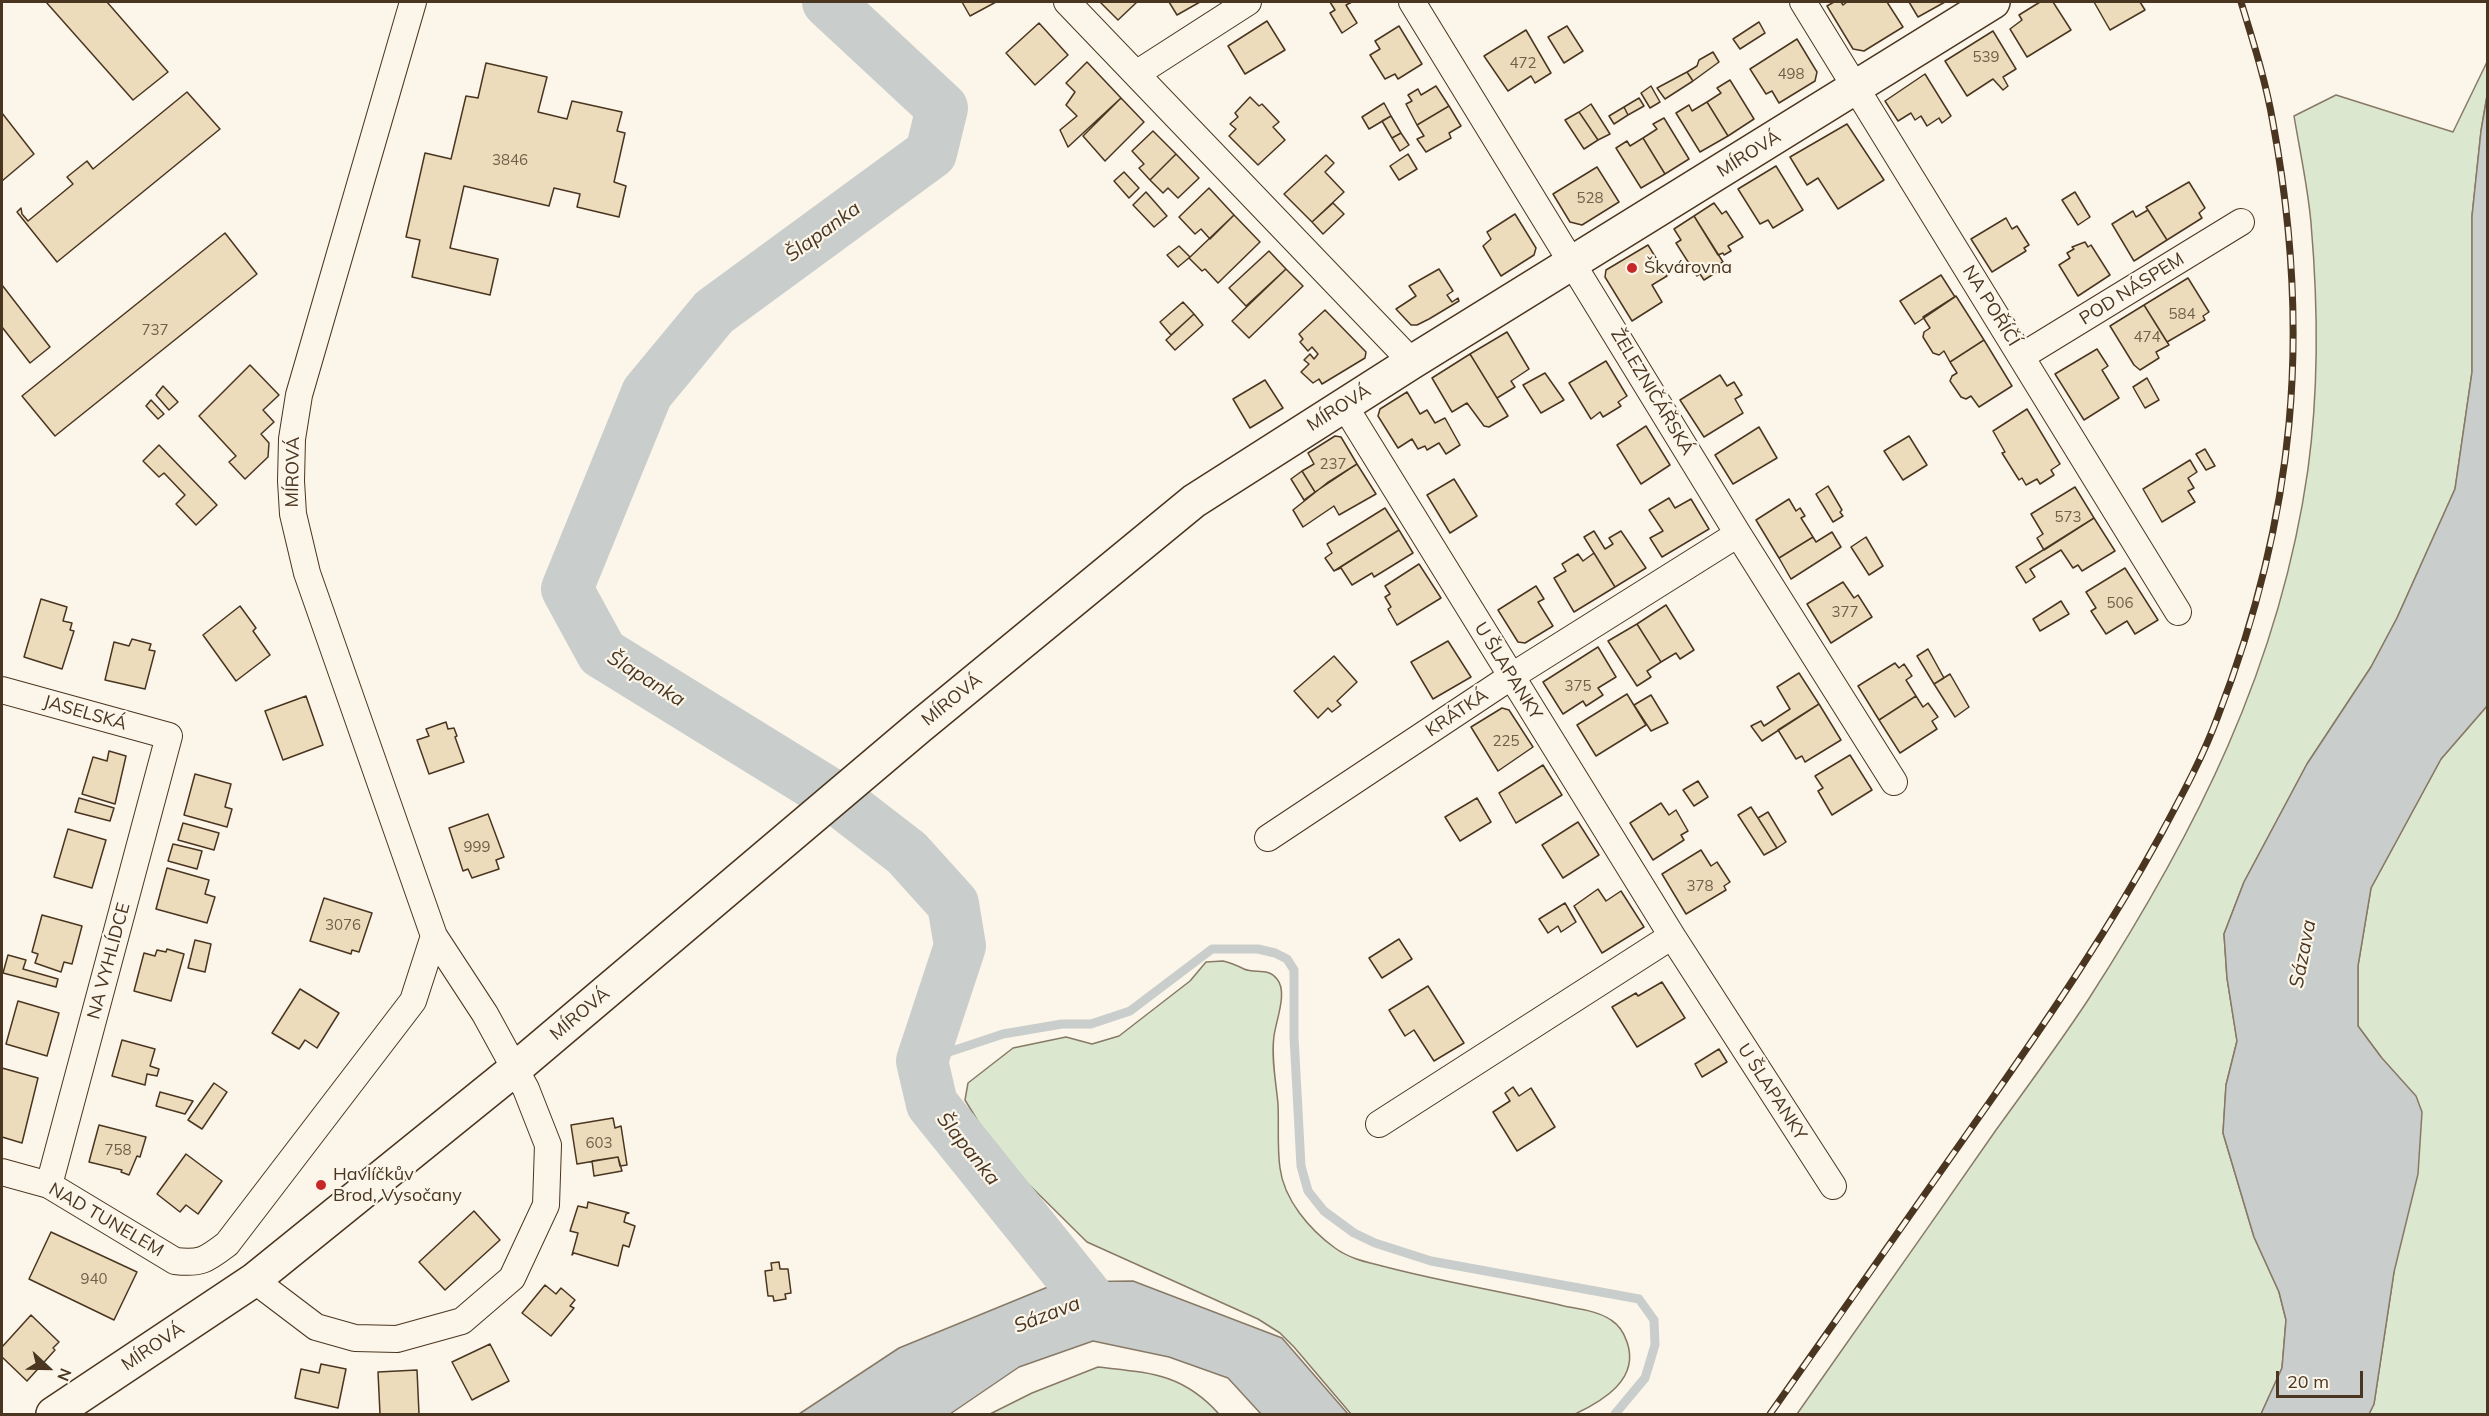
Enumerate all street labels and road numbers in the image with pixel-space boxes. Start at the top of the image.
street label: MÍROVÁ [1713,126,1785,182]
street label: POD NÁSPEM [2076,248,2188,330]
street label: NA POŘÍČÍ [1958,262,2024,350]
street label: ŽELEZNIČÁŘSKÁ [1606,325,1698,459]
street label: MÍROVÁ [1303,380,1375,436]
street label: MÍROVÁ [282,436,304,508]
street label: U ŠLAPANKY [1470,618,1546,724]
street label: MÍROVÁ [918,669,986,731]
street label: KRÁTKÁ [1422,684,1492,742]
street label: JASELSKÁ [41,691,129,735]
street label: NA VYHLÍDCE [83,900,135,1022]
street label: MÍROVÁ [546,983,614,1045]
street label: U ŠLAPANKY [1733,1040,1811,1144]
street label: NAD TUNELEM [45,1178,167,1262]
street label: MÍROVÁ [118,1318,188,1376]

